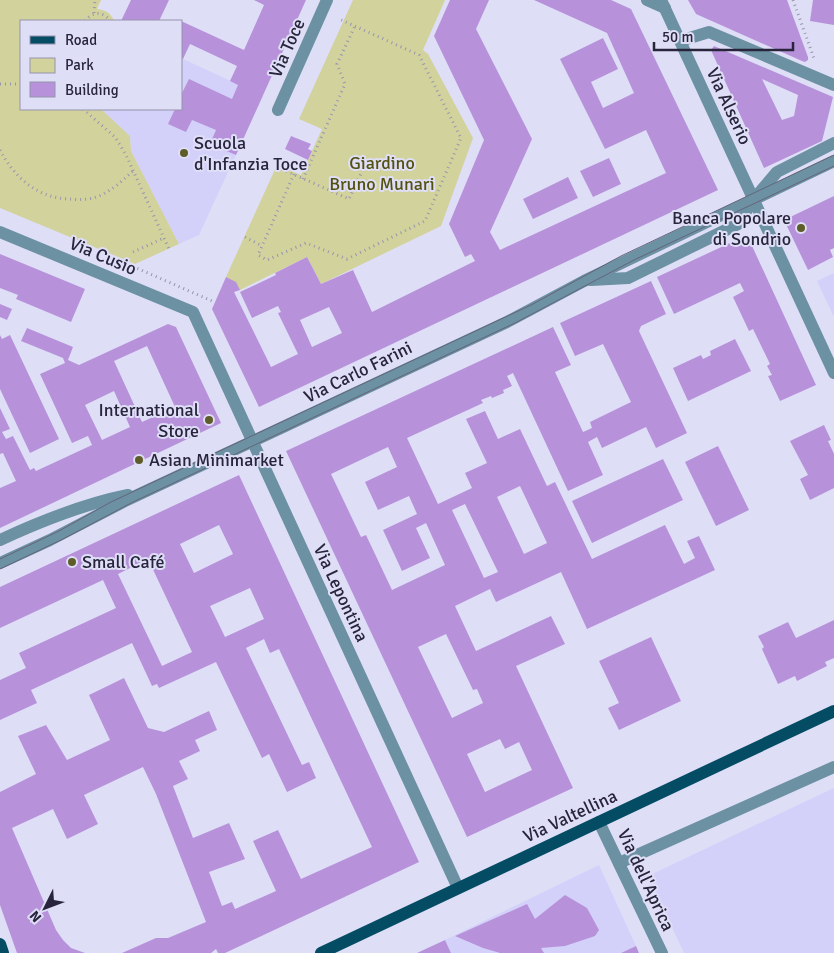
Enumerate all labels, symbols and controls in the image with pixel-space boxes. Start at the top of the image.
street label: Via Toce [264,15,310,81]
legend [20,20,182,110]
scale bar [654,20,793,52]
text: 50 m [662,28,693,46]
text: Road [65,31,97,49]
text: Park [65,56,94,74]
street label: Via Alserio [702,64,756,148]
text: Building [65,81,119,99]
place label: Scuola d'Infanzia Toce [194,132,307,175]
marker: Scuola d'Infanzia Toce [178,147,190,159]
park label: Giardino Bruno Munari [329,152,435,195]
place label: Banca Popolare di Sondrio [672,207,791,250]
marker: Banca Popolare di Sondrio [795,222,807,234]
street label: Via Cusio [66,232,140,280]
street label: Via Carlo Farini [300,336,416,408]
place label: International Store [98,399,199,442]
marker: International Store [203,414,215,426]
place label: Asian Minimarket [149,449,284,471]
marker: Asian Minimarket [133,454,145,466]
street label: Via Lepontina [309,541,373,645]
place label: Small Café [82,551,165,573]
marker: Small Café [66,556,78,568]
street label: Via Valtellina [519,785,621,847]
street label: Via dell'Aprica [613,825,679,935]
north arrow [20,883,70,933]
text: N [26,907,45,926]

